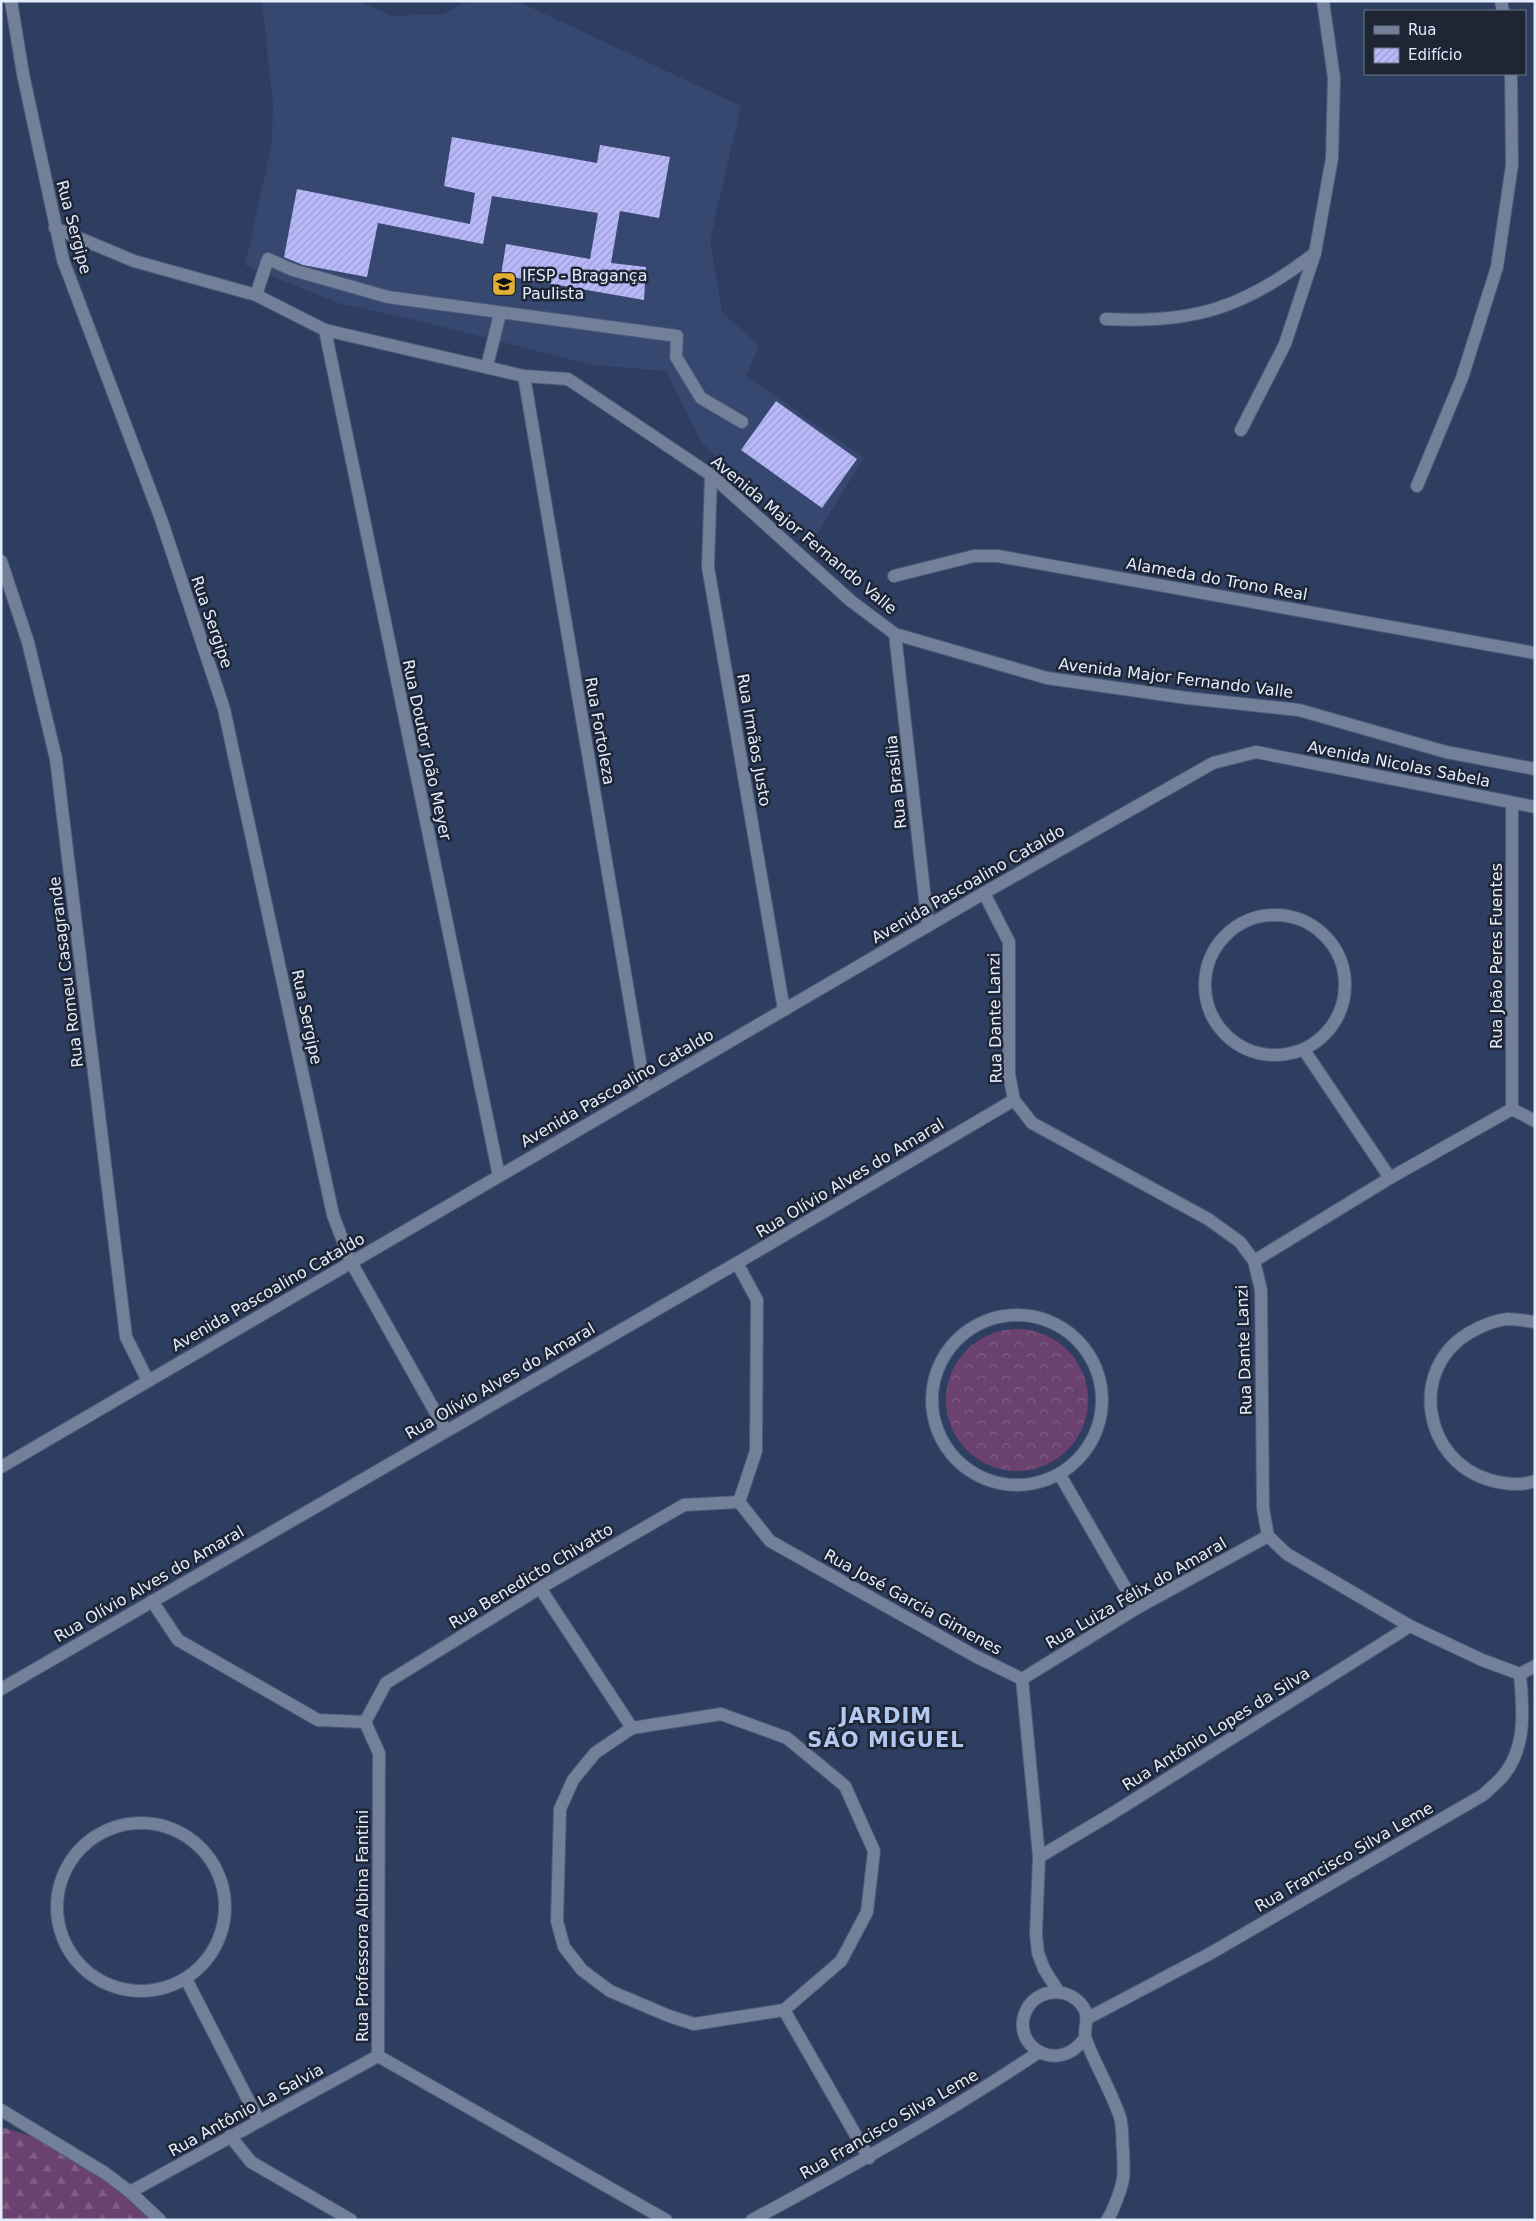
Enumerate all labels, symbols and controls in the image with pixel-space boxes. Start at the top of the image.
legend [1364,10,1526,75]
text: Rua [1408,21,1436,39]
text: Edifício [1408,46,1462,64]
street label: Rua Sergipe [52,178,96,276]
place label: IFSP - Bragança Paulista [522,266,647,303]
school or university icon: IFSP - Bragança Paulista [491,271,517,297]
street label: Avenida Major Fernando Valle [707,452,901,618]
street label: Alameda do Trono Real [1125,554,1309,604]
street label: Rua Sergipe [187,573,237,671]
street label: Avenida Major Fernando Valle [1058,654,1294,702]
street label: Rua Doutor João Meyer [399,658,456,842]
street label: Rua Irmãos Justo [733,672,775,808]
street label: Rua Fortoleza [581,676,619,786]
street label: Rua Brasília [882,734,910,830]
street label: Avenida Nicolas Sabela [1306,737,1492,791]
street label: Avenida Pascoalino Cataldo [868,821,1068,947]
street label: Rua João Peres Fuentes [1487,863,1506,1049]
street label: Rua Romeu Casagrande [45,876,87,1068]
street label: Rua Dante Lanzi [984,953,1006,1083]
street label: Rua Sergipe [288,968,326,1066]
street label: Avenida Pascoalino Cataldo [517,1025,717,1151]
street label: Rua Olívio Alves do Amaral [753,1114,947,1242]
street label: Avenida Pascoalino Cataldo [168,1229,368,1355]
street label: Rua Dante Lanzi [1232,1284,1256,1416]
street label: Rua Olívio Alves do Amaral [402,1319,598,1443]
street label: Rua Benedicto Chivatto [445,1519,617,1633]
street label: Rua Olívio Alves do Amaral [51,1522,247,1646]
street label: Rua Luiza Félix do Amaral [1042,1533,1230,1653]
street label: Rua José Garcia Gimenes [821,1545,1005,1659]
street label: Rua Antônio Lopes da Silva [1119,1663,1313,1795]
district label: JARDIM SÃO MIGUEL [807,1704,965,1752]
street label: Rua Francisco Silva Leme [1252,1798,1436,1916]
street label: Rua Professora Albina Fantini [353,1810,372,2042]
street label: Rua Antônio La Salvia [165,2060,327,2160]
street label: Rua Francisco Silva Leme [797,2065,981,2183]

